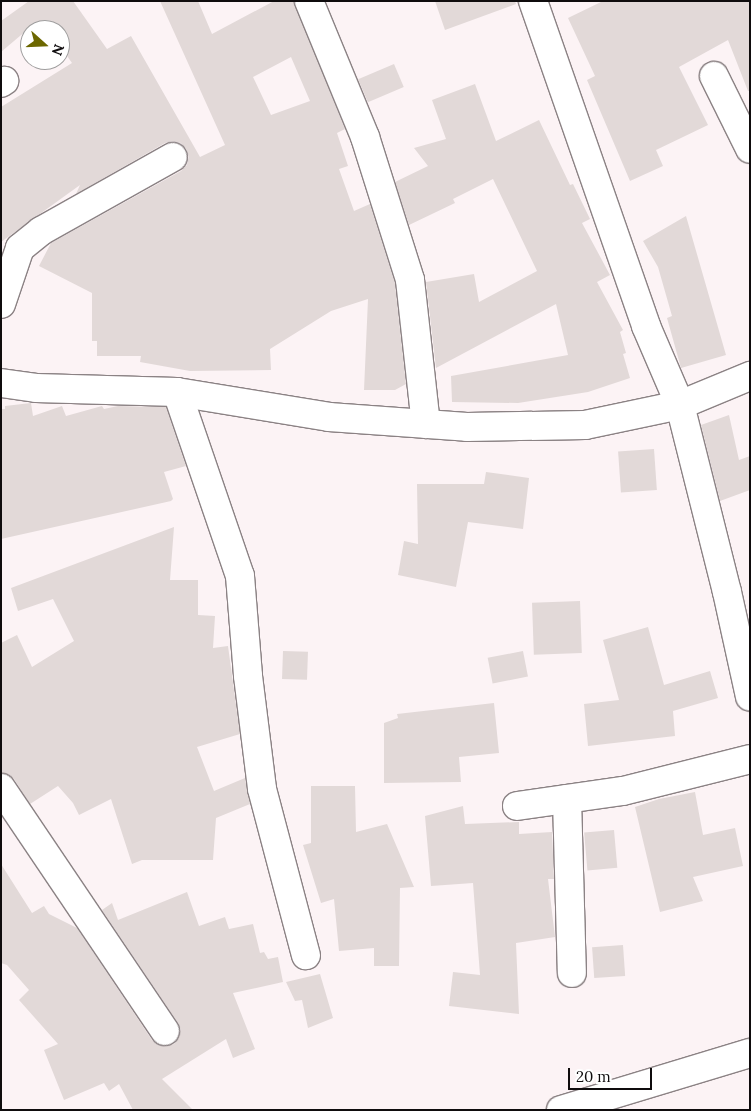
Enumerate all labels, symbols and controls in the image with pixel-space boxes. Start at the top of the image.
north arrow [20,20,70,70]
text: N [48,42,68,58]
scale bar [571,1058,655,1090]
text: 20 m [576,1067,611,1086]

